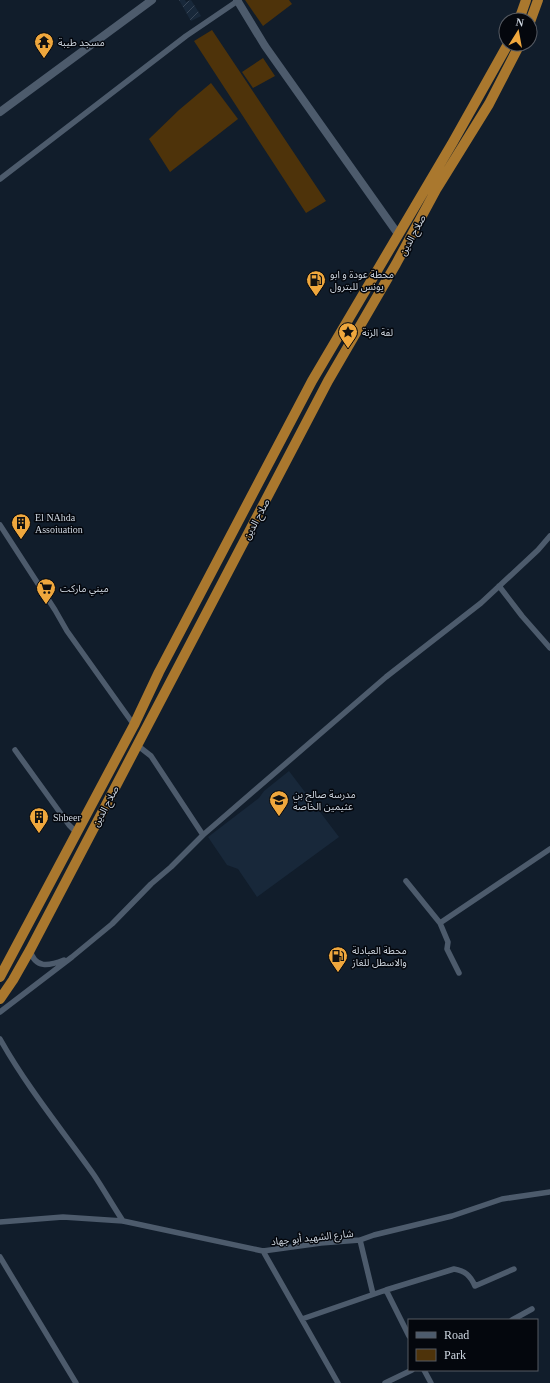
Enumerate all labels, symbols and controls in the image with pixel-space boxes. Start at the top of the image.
north arrow [498,12,538,52]
text: N [515,16,525,29]
temple icon: مسجد طيبة [33,31,55,59]
place label: مسجد طيبة [58,37,105,48]
street label: صلاح الدين [397,213,430,258]
fuel station icon: محطة عودة و ابو يونس للبترول [305,269,327,297]
place label: محطة عودة و ابو يونس للبترول [330,269,394,293]
place icon: لفة الزنة [337,321,359,349]
place label: لفة الزنة [362,327,394,339]
street label: صلاح الدين [241,497,274,542]
building icon: El NAhda Assoiuation [10,512,32,540]
place label: El NAhda Assoiuation [35,512,83,535]
supermarket icon: ميني ماركت [35,577,57,605]
place label: ميني ماركت [60,583,109,596]
street label: صلاح الدين [90,784,123,829]
school or university icon: مدرسة صالح بن عثيمين الخاصة [268,789,290,817]
place label: مدرسة صالح بن عثيمين الخاصة [293,789,356,812]
building icon: Shbeer [28,806,50,834]
place label: Shbeer [53,812,81,823]
fuel station icon: محطة العبادلة والاسطل للغاز [327,945,349,973]
place label: محطة العبادلة والاسطل للغاز [351,945,407,969]
street label: شارع الشهيد أبو جهاد [270,1227,354,1249]
legend [408,1319,538,1371]
text: Road [444,1328,469,1342]
text: Park [444,1348,466,1362]

